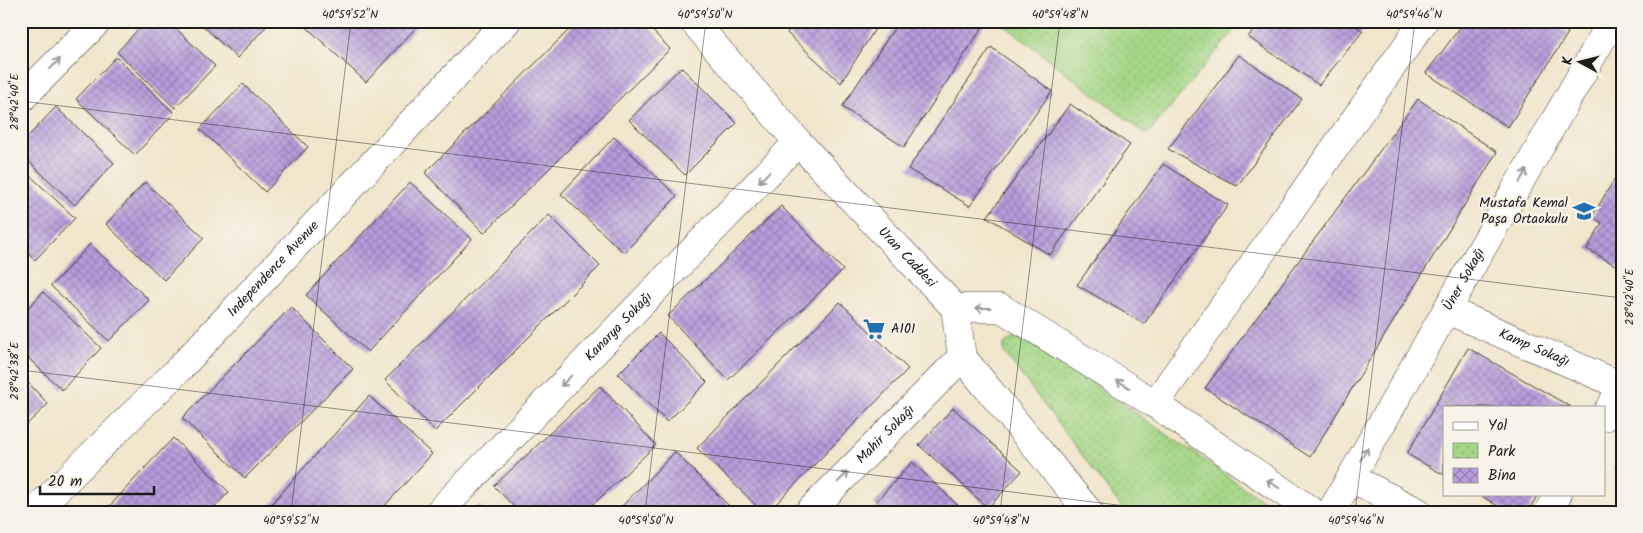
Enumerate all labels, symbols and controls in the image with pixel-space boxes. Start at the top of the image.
text: 40°59'52"N [322,5,378,24]
text: 40°59'50"N [677,5,733,24]
text: 40°59'48"N [1032,5,1088,24]
text: 40°59'46"N [1386,5,1442,24]
north arrow [1556,38,1606,88]
text: K [1557,54,1580,66]
one-way arrow [49,58,62,70]
text: 28°42'40"E [5,72,24,131]
one-way arrow [1518,169,1528,184]
one-way arrow [758,170,770,183]
place label: Mustafa Kemal Paşa Ortaokulu [1479,192,1569,230]
school or university icon: Mustafa Kemal Paşa Ortaokulu [1571,198,1597,224]
street label: Independence Avenue [222,215,325,322]
street label: Uran Caddesi [873,222,942,293]
street label: Üner Sokağı [1437,243,1491,315]
text: 28°42'40"E [1620,267,1639,326]
street label: Kanarya Sokağı [580,287,658,367]
one-way arrow [975,303,991,313]
supermarket icon: A101 [861,316,887,342]
place label: A101 [891,318,915,340]
street label: Kamp Sokağı [1495,323,1573,373]
text: 28°42'38"E [5,341,24,400]
one-way arrow [560,375,572,388]
one-way arrow [1117,379,1131,389]
street label: Mahir Sokağı [851,399,920,469]
legend [1443,406,1606,496]
text: Yol [1488,414,1507,438]
text: Park [1488,440,1516,464]
one-way arrow [1360,448,1370,462]
scale bar [40,463,154,495]
text: Bina [1488,464,1516,488]
text: 20 m [48,470,82,494]
one-way arrow [837,471,849,483]
one-way arrow [1266,479,1280,489]
text: 40°59'52"N [263,511,319,530]
text: 40°59'50"N [618,511,674,530]
text: 40°59'48"N [973,511,1029,530]
text: 40°59'46"N [1328,511,1384,530]

